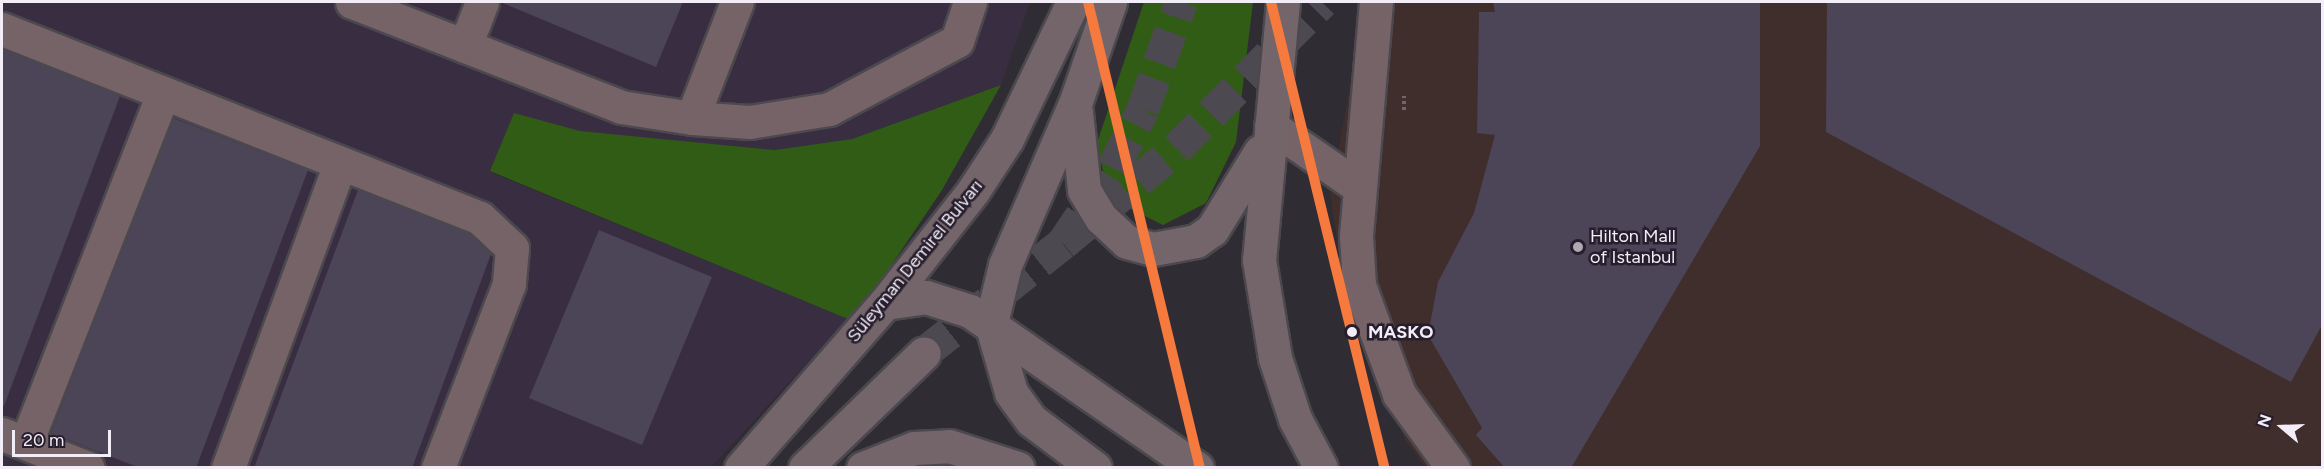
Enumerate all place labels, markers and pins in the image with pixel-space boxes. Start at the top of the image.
place label: Hilton Mall of Istanbul [1590,226,1676,268]
marker: Hilton Mall of Istanbul [1571,240,1585,254]
marker: MASKO [1341,321,1363,343]
place label: MASKO [1368,321,1433,343]

